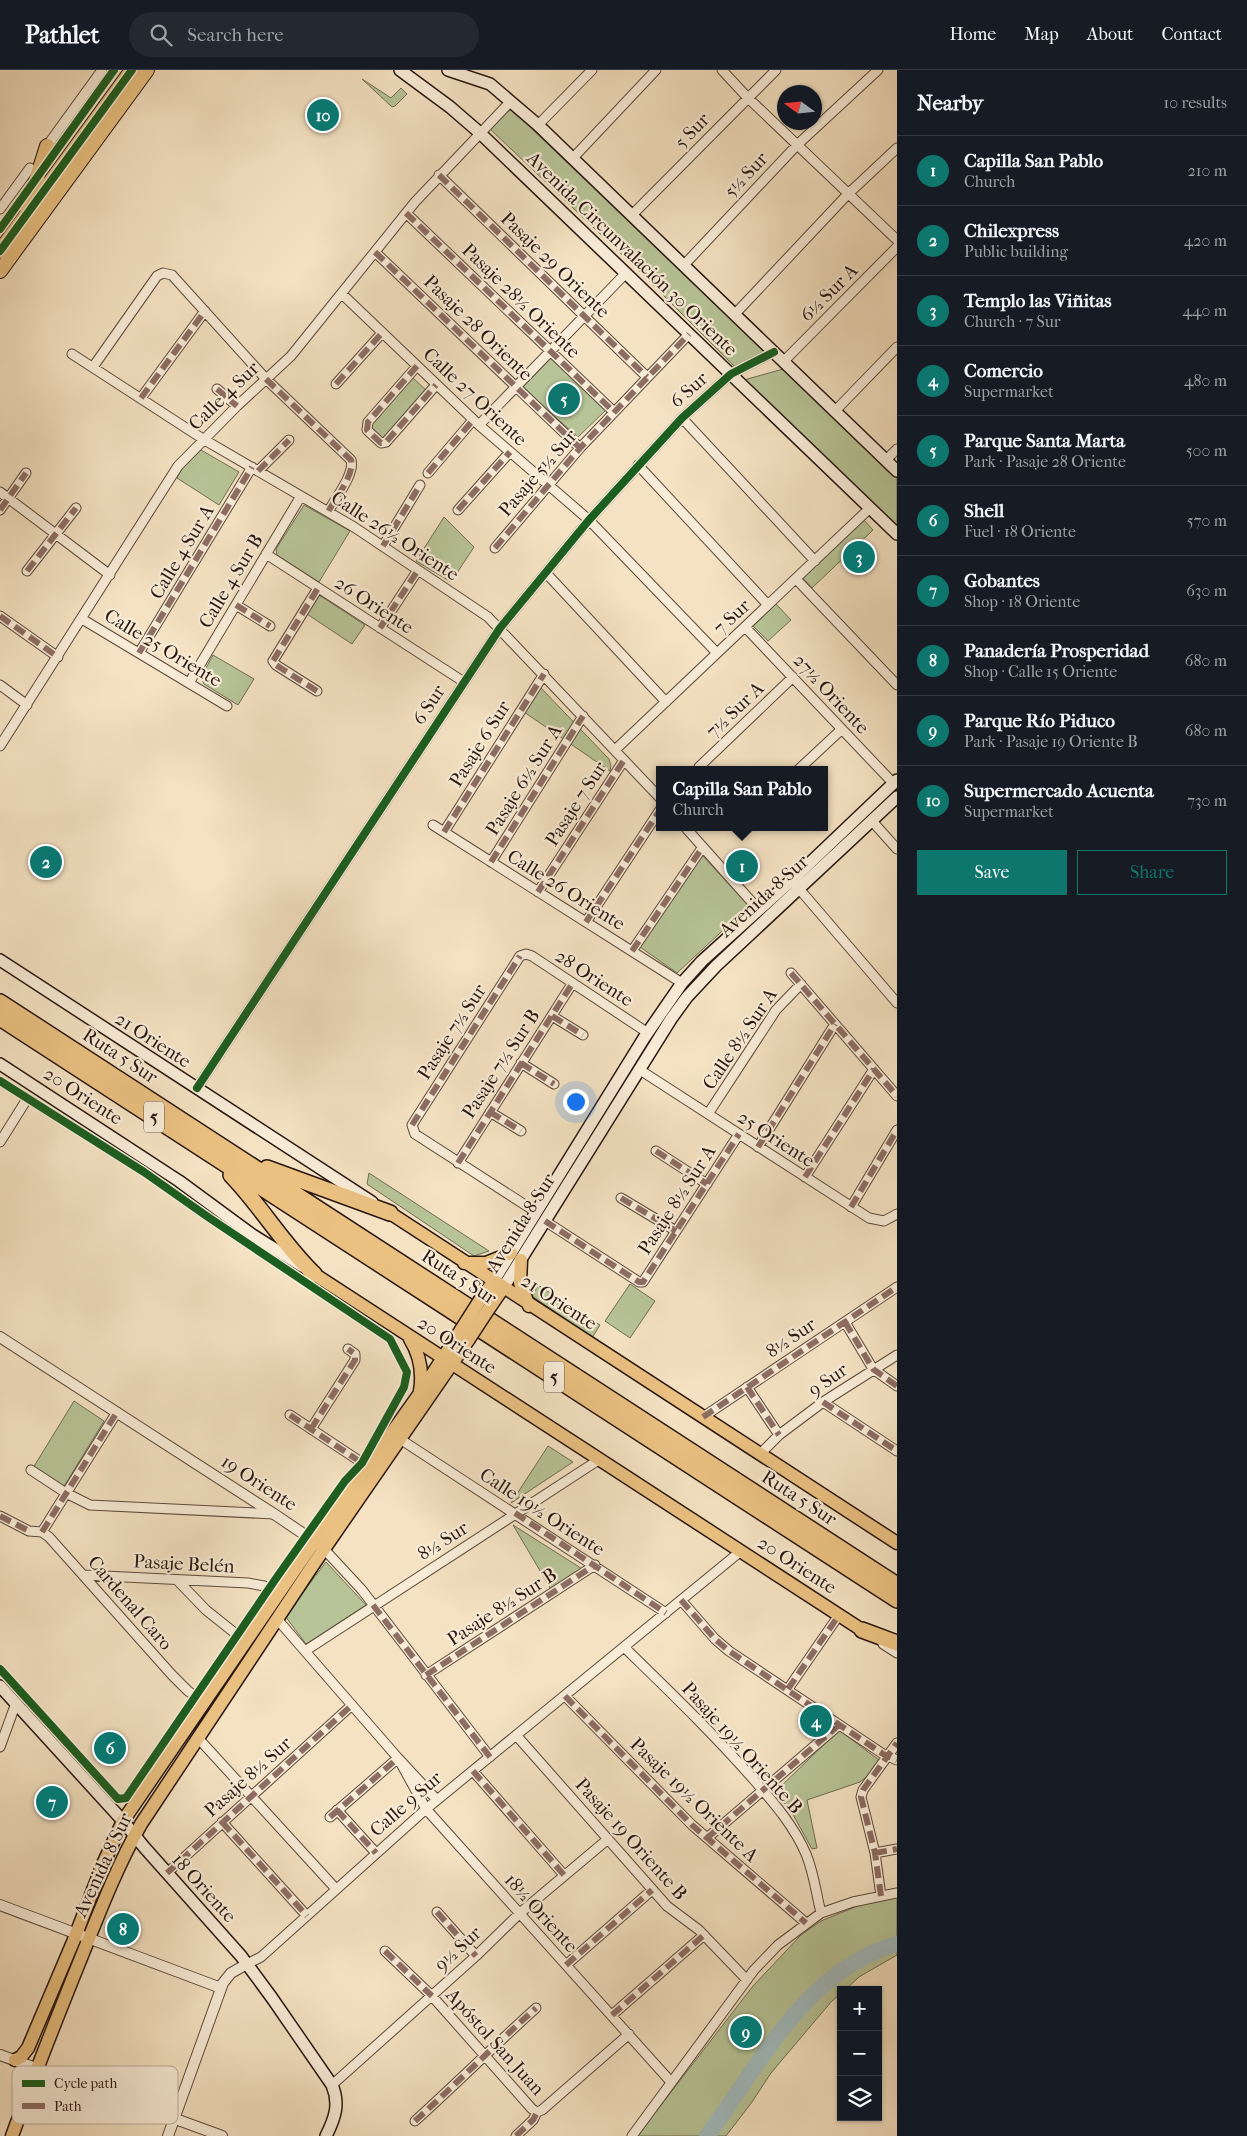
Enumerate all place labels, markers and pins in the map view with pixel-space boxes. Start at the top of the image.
pin: 10 [307,96,339,134]
pin: 5 [548,380,580,418]
pin: 3 [843,538,875,576]
pin: 2 [30,843,62,881]
pin: 1 [726,847,758,885]
pin: 4 [800,1702,832,1740]
pin: 6 [94,1729,126,1767]
pin: 7 [36,1783,68,1821]
pin: 8 [107,1910,139,1948]
pin: 9 [730,2013,762,2051]

